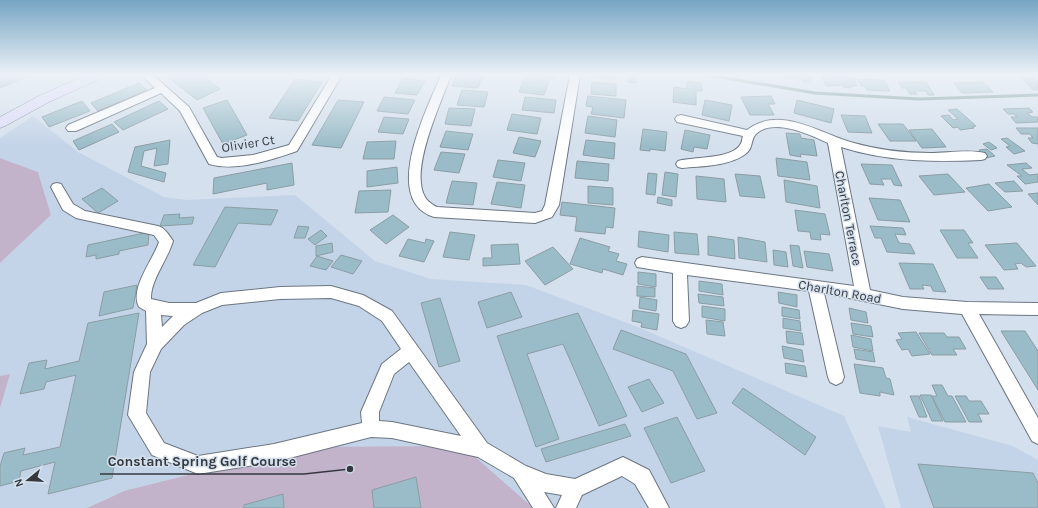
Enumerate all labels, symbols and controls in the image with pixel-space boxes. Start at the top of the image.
street label: Olivier Ct [220,132,276,155]
street label: Charlton Terrace [832,169,865,267]
street label: Charlton Road [797,277,883,306]
callout: Constant Spring Golf Course [100,448,304,474]
text: Constant Spring Golf Course [108,453,296,470]
north arrow [8,460,48,500]
text: N [12,477,26,489]

